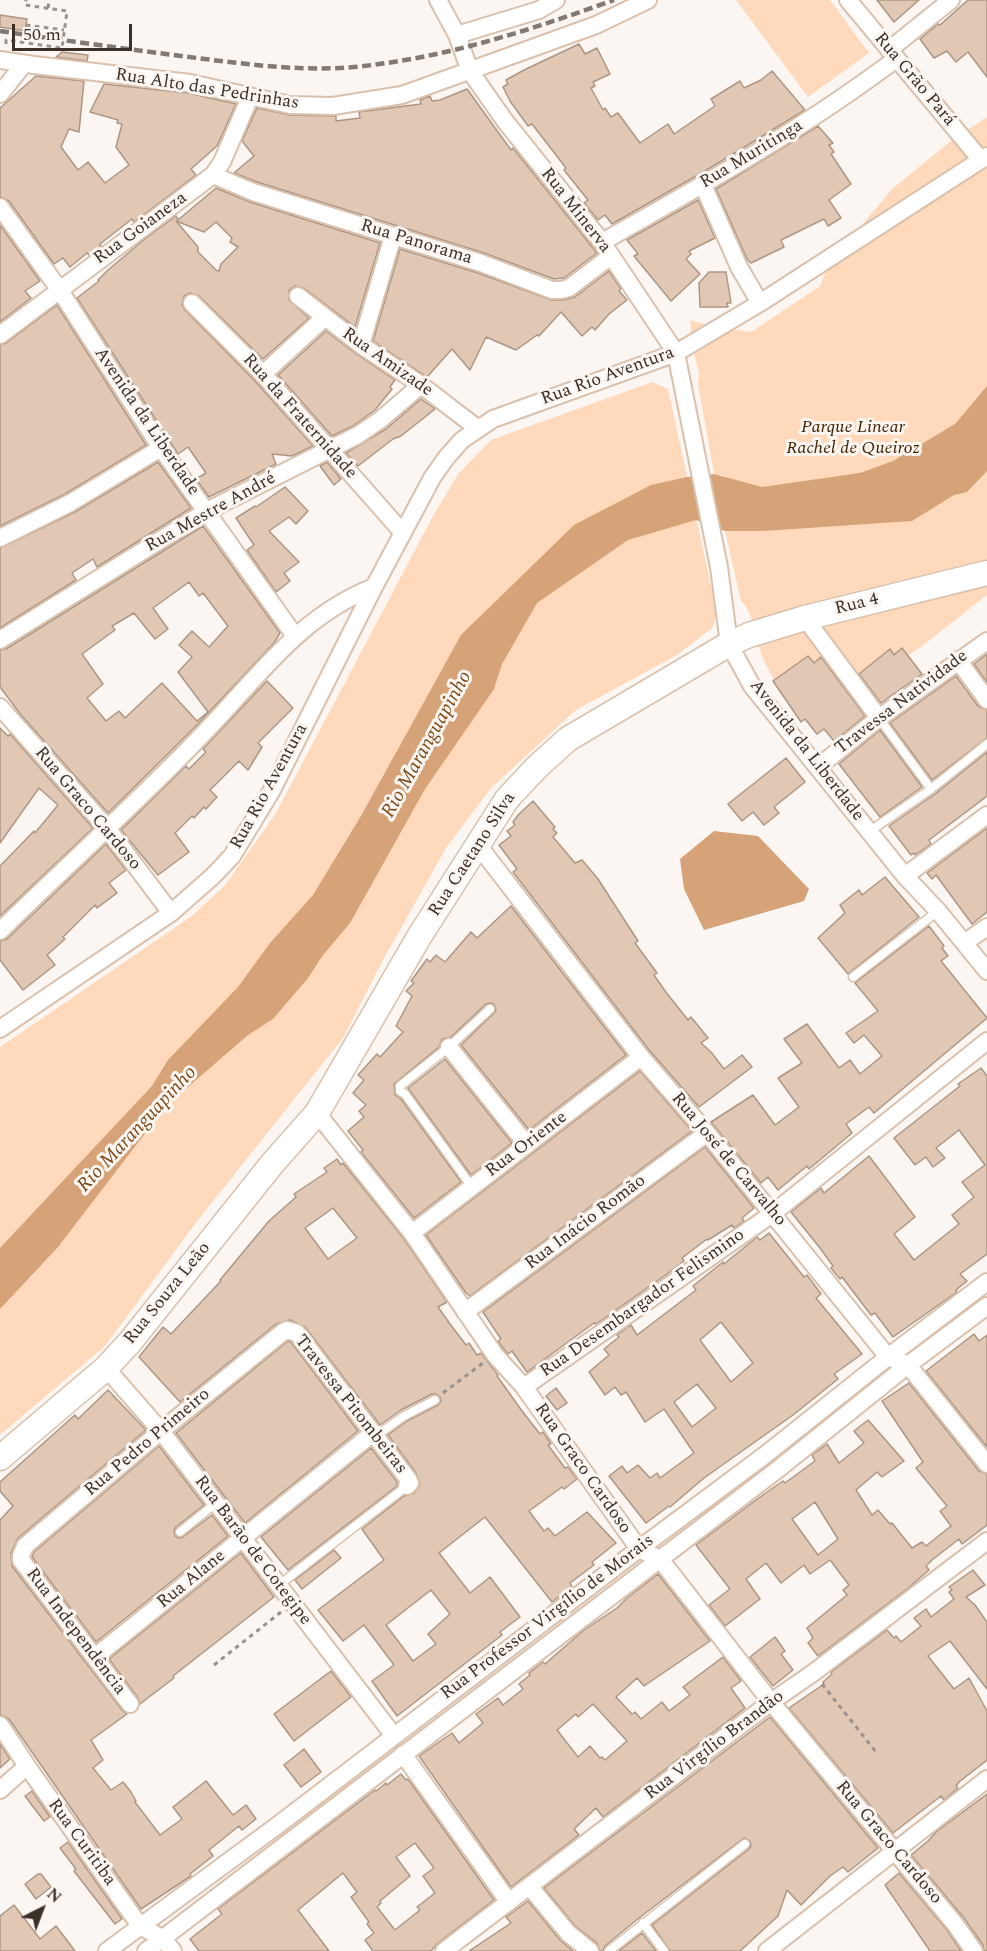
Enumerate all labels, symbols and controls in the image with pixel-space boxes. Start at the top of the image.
scale bar [15,12,135,50]
text: 50 m [23,21,61,48]
street label: Rua Grão Pará [869,29,959,131]
street label: Rua Alto das Pedrinhas [114,65,300,115]
street label: Rua Muritinga [697,116,807,194]
street label: Rua Minerva [535,164,615,258]
street label: Rua Goianeza [90,188,192,270]
street label: Rua Panorama [358,216,474,270]
street label: Rua Amizade [337,324,437,402]
street label: Rua Rio Aventura [538,343,678,411]
street label: Avenida da Liberdade [89,344,203,500]
street label: Rua da Fraternidade [237,350,361,484]
park label: Parque Linear Rachel de Queiroz [786,417,920,460]
street label: Rua Mestre André [142,468,280,558]
street label: Rua 4 [833,589,881,621]
street label: Travessa Natividade [831,646,973,760]
water label: Rio Maranguapinho [378,667,478,823]
street label: Avenida da Liberdade [744,676,868,826]
street label: Rua Rio Aventura [227,720,313,854]
street label: Rua Graco Cardoso [29,743,145,875]
street label: Rua Caetano Silva [425,789,521,921]
water label: Rio Maranguapinho [73,1062,203,1198]
street label: Rua José de Carvalho [666,1089,790,1231]
street label: Rua Oriente [482,1107,572,1183]
street label: Rua Inácio Romão [521,1171,651,1275]
street label: Rua Desembargador Felismino [537,1225,749,1383]
street label: Rua Souza Leão [120,1238,216,1350]
street label: Travessa Pitombeiras [289,1331,411,1479]
street label: Rua Pedro Primeiro [81,1384,215,1502]
street label: Rua Graco Cardoso [529,1400,635,1538]
street label: Rua Barão de Cotegipe [189,1472,315,1630]
street label: Rua Professor Virgílio de Morais [437,1531,659,1705]
street label: Rua Alane [153,1546,231,1614]
street label: Rua Independência [20,1564,130,1700]
street label: Rua Virgílio Brandão [641,1687,789,1805]
street label: Rua Graco Cardoso [830,1777,946,1909]
street label: Rua Curitiba [42,1795,120,1891]
north arrow [12,1879,72,1939]
text: N [41,1882,67,1909]

